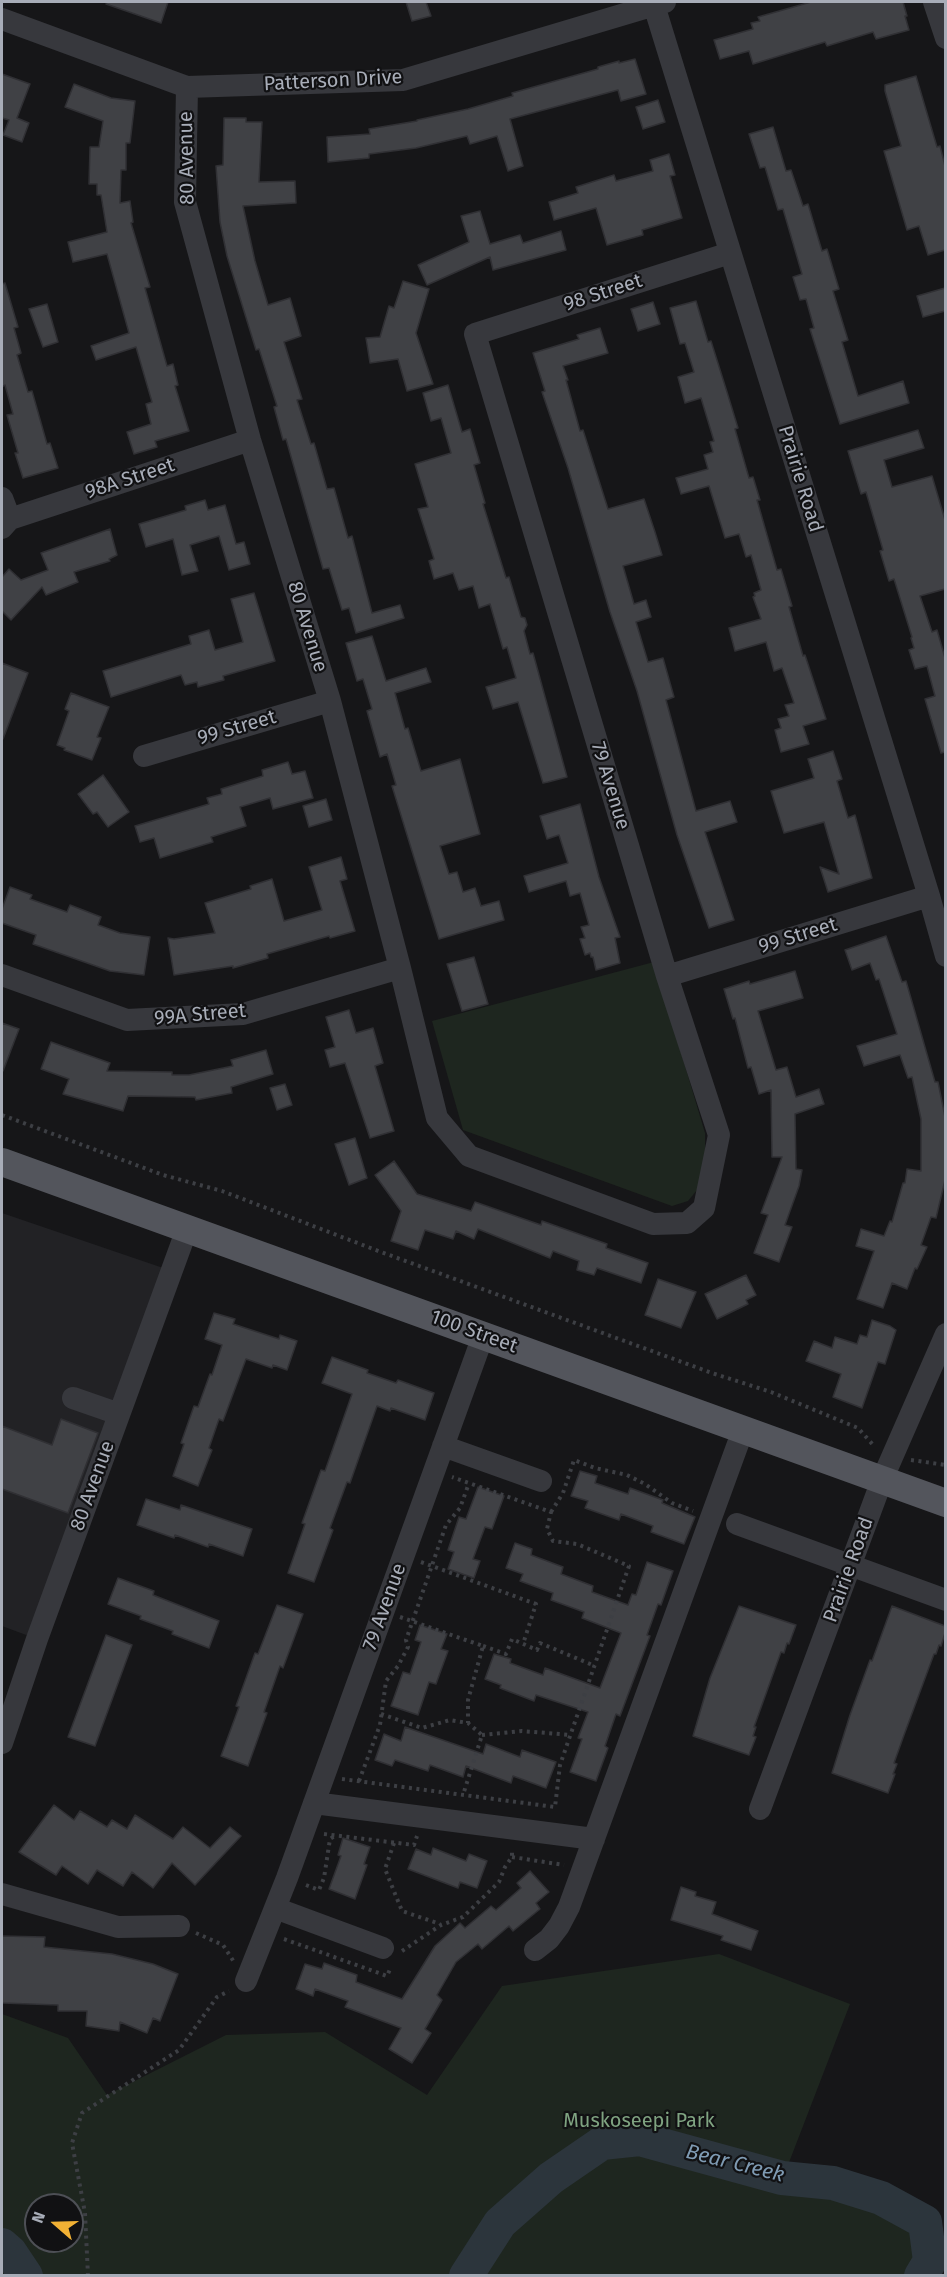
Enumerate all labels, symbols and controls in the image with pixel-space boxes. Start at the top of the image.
street label: Patterson Drive [263,65,403,97]
street label: 80 Avenue [174,111,200,205]
street label: 98 Street [561,269,645,317]
street label: Prairie Road [772,423,828,535]
street label: 98A Street [82,453,178,505]
street label: 80 Avenue [282,579,332,675]
street label: 99 Street [195,705,279,751]
street label: 79 Avenue [585,739,635,833]
street label: 99 Street [756,913,840,959]
street label: 99A Street [153,999,247,1031]
street label: 100 Street [427,1305,521,1359]
street label: 80 Avenue [66,1438,120,1534]
street label: Prairie Road [819,1514,879,1626]
street label: 79 Avenue [358,1560,412,1654]
park label: Muskoseepi Park [563,2109,715,2133]
water label: Bear Creek [683,2140,787,2188]
north arrow [24,2193,84,2253]
text: N [28,2209,49,2226]

